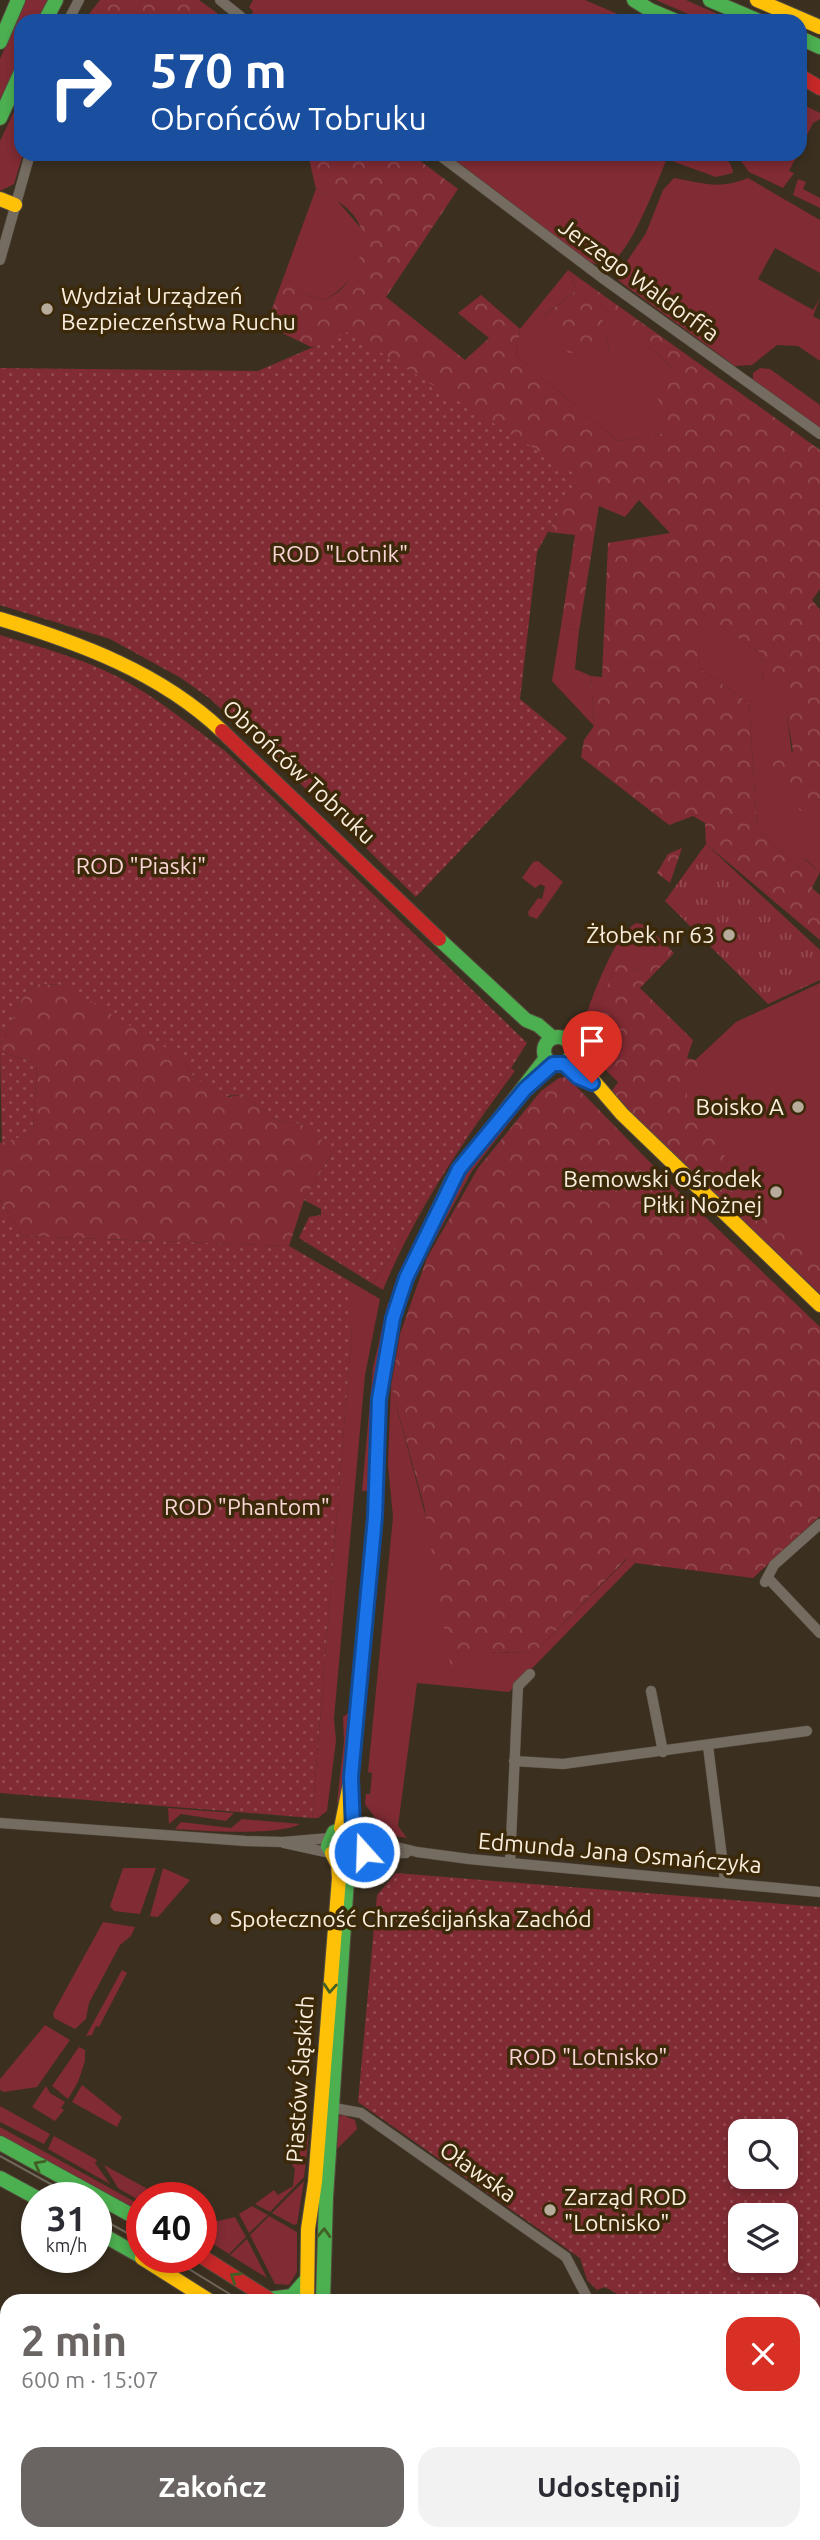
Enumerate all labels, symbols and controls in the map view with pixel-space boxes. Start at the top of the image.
icon: right [35,42,126,133]
text: 570 m [150,42,287,97]
text: Obrońców Tobruku [150,100,427,136]
street label: Jerzego Waldorffa [555,213,724,346]
place label: Wydział Urządzeń Bezpieczeństwa Ruchu [61,283,296,334]
marker: Wydział Urządzeń Bezpieczeństwa Ruchu [39,301,55,317]
park label: ROD "Lotnik" [272,541,408,566]
street label: Obrońców Tobruku [218,695,381,849]
park label: ROD "Piaski" [76,853,206,878]
place label: Żłobek nr 63 [586,922,715,947]
marker: Żłobek nr 63 [721,927,737,943]
pin [562,1011,622,1083]
icon: arrive [573,1022,611,1060]
place label: Boisko A [696,1094,784,1119]
marker: Boisko A [790,1099,806,1115]
place label: Bemowski Ośrodek Piłki Nożnej [563,1166,762,1217]
marker: Bemowski Ośrodek Piłki Nożnej [768,1184,784,1200]
park label: ROD "Phantom" [164,1494,330,1519]
position arrow [327,1815,401,1889]
street label: Edmunda Jana Osmańczyka [477,1828,763,1877]
place label: Społeczność Chrześcijańska Zachód [230,1906,592,1931]
marker: Społeczność Chrześcijańska Zachód [208,1911,224,1927]
one-way arrow [323,1983,338,1994]
street label: Piastów Śląskich [280,1994,318,2163]
park label: ROD "Lotnisko" [508,2044,668,2069]
map controls [728,2119,798,2273]
button: search [728,2119,798,2189]
street label: Oławska [435,2136,521,2207]
one-way arrow [34,2160,46,2173]
speed limit sign: 40 [126,2182,217,2273]
place label: Zarząd ROD "Lotnisko" [564,2184,687,2235]
text: 31 [47,2198,86,2238]
marker: Zarząd ROD "Lotnisko" [542,2202,558,2218]
button: layers [728,2203,798,2273]
one-way arrow [317,2227,332,2238]
text: km/h [46,2235,87,2255]
one-way arrow [230,2273,243,2286]
text: 2 min [21,2317,127,2364]
button: close [726,2317,800,2391]
text: 600 m · 15:07 [21,2367,159,2392]
button: Zakończ [21,2447,404,2527]
button: Udostępnij [418,2447,800,2527]

